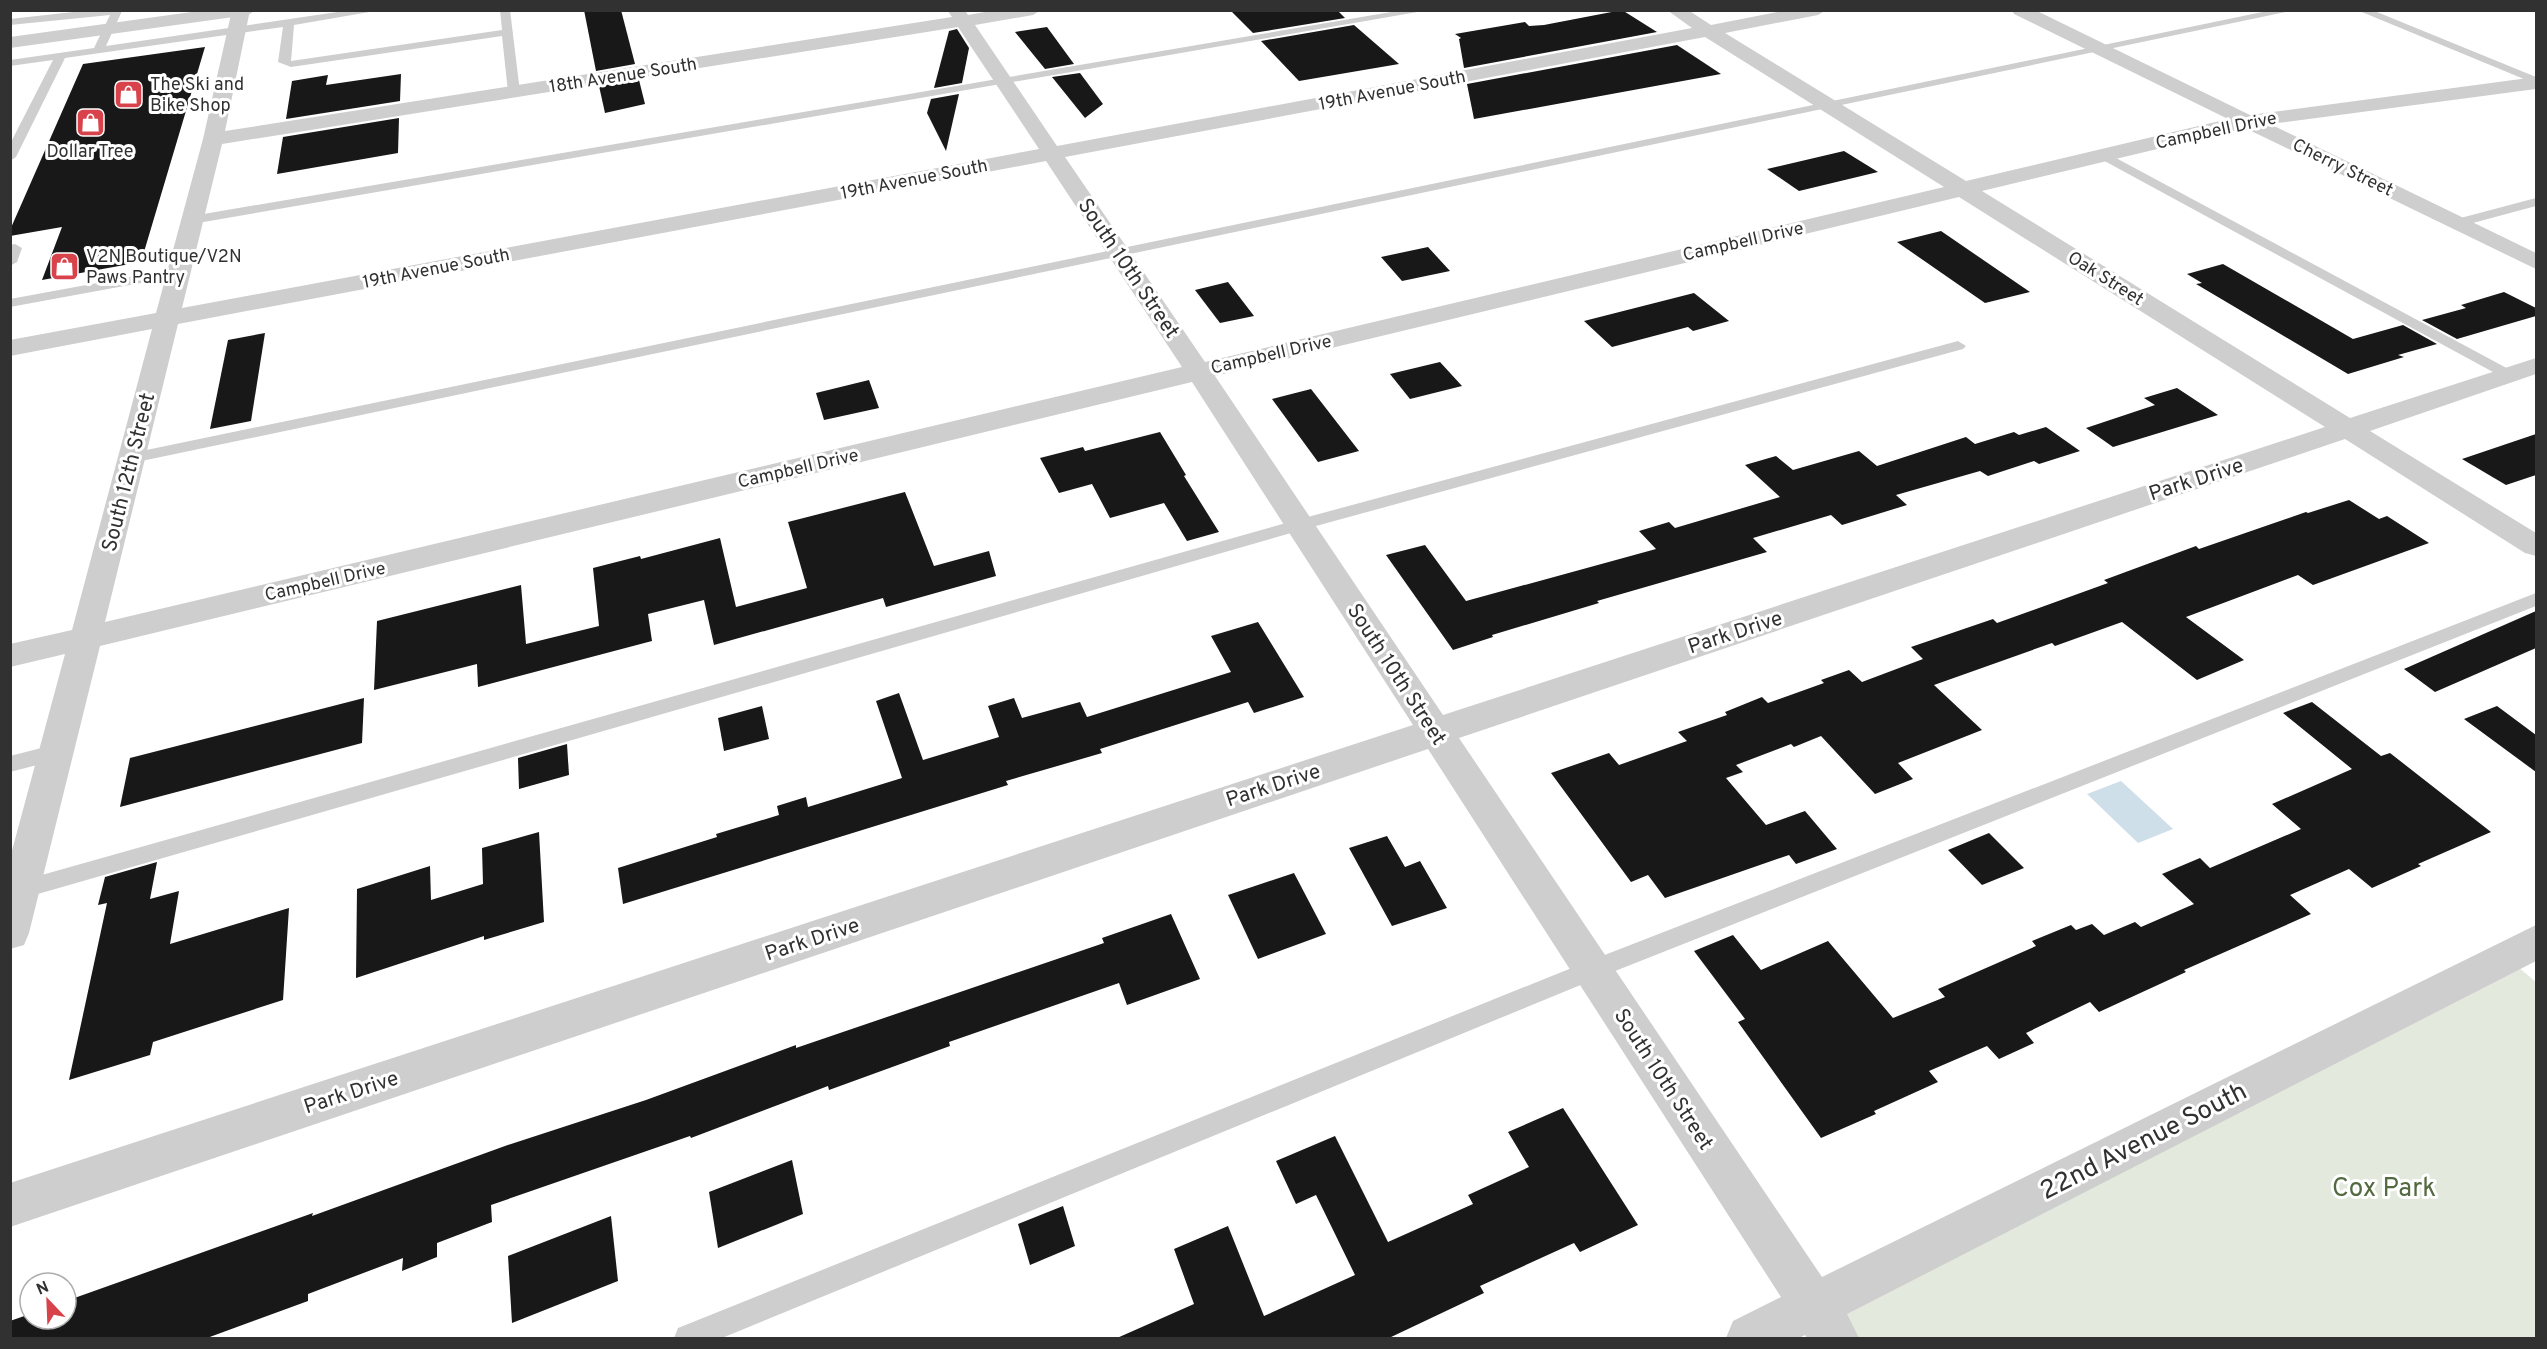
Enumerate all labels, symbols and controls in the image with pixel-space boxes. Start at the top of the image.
street label: 18th Avenue South [548,53,699,100]
street label: 19th Avenue South [1317,66,1468,117]
place label: The Ski and Bike Shop [150,74,244,118]
shop icon: The Ski and Bike Shop [113,78,145,110]
shop icon: Dollar Tree [74,106,106,138]
street label: Campbell Drive [2154,107,2279,156]
street label: Cherry Street [2288,134,2397,203]
place label: Dollar Tree [47,141,133,164]
street label: 19th Avenue South [839,155,990,206]
street label: South 10th Street [1071,194,1185,344]
street label: Campbell Drive [1681,217,1806,268]
street label: 19th Avenue South [361,244,512,295]
place label: V2N Boutique/V2N Paws Pantry [86,246,242,290]
street label: Oak Street [2063,247,2148,312]
shop icon: V2N Boutique/V2N Paws Pantry [49,250,81,282]
street label: Campbell Drive [1209,330,1334,381]
street label: South 12th Street [97,390,162,555]
street label: Campbell Drive [736,444,861,495]
street label: Park Drive [2146,452,2247,508]
street label: Campbell Drive [263,557,388,608]
street label: South 10th Street [1340,599,1452,751]
street label: Park Drive [1685,605,1786,661]
street label: Park Drive [1223,758,1324,814]
street label: Park Drive [762,912,863,968]
street label: South 10th Street [1607,1004,1719,1156]
street label: Park Drive [301,1065,402,1121]
street label: 22nd Avenue South [2035,1076,2253,1209]
park label: Cox Park [2332,1173,2436,1206]
north arrow [18,1271,78,1331]
text: N [34,1278,52,1300]

